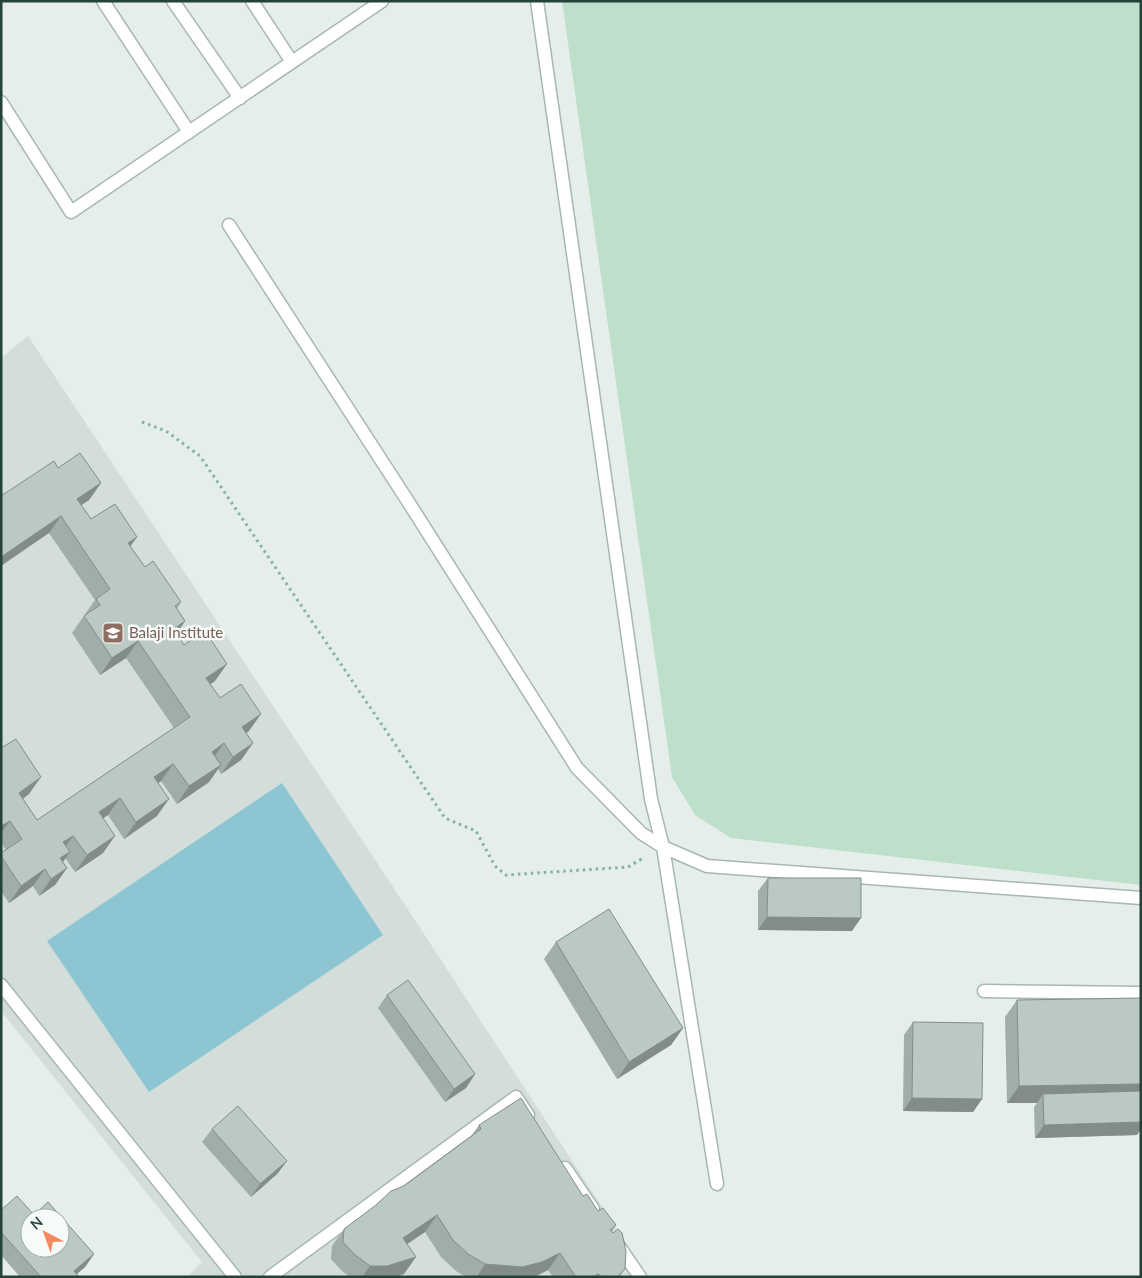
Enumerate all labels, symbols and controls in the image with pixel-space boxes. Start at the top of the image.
school or university icon: Balaji Institute [101,621,125,645]
place label: Balaji Institute [129,623,223,641]
north arrow [20,1208,70,1258]
text: N [26,1213,46,1233]

